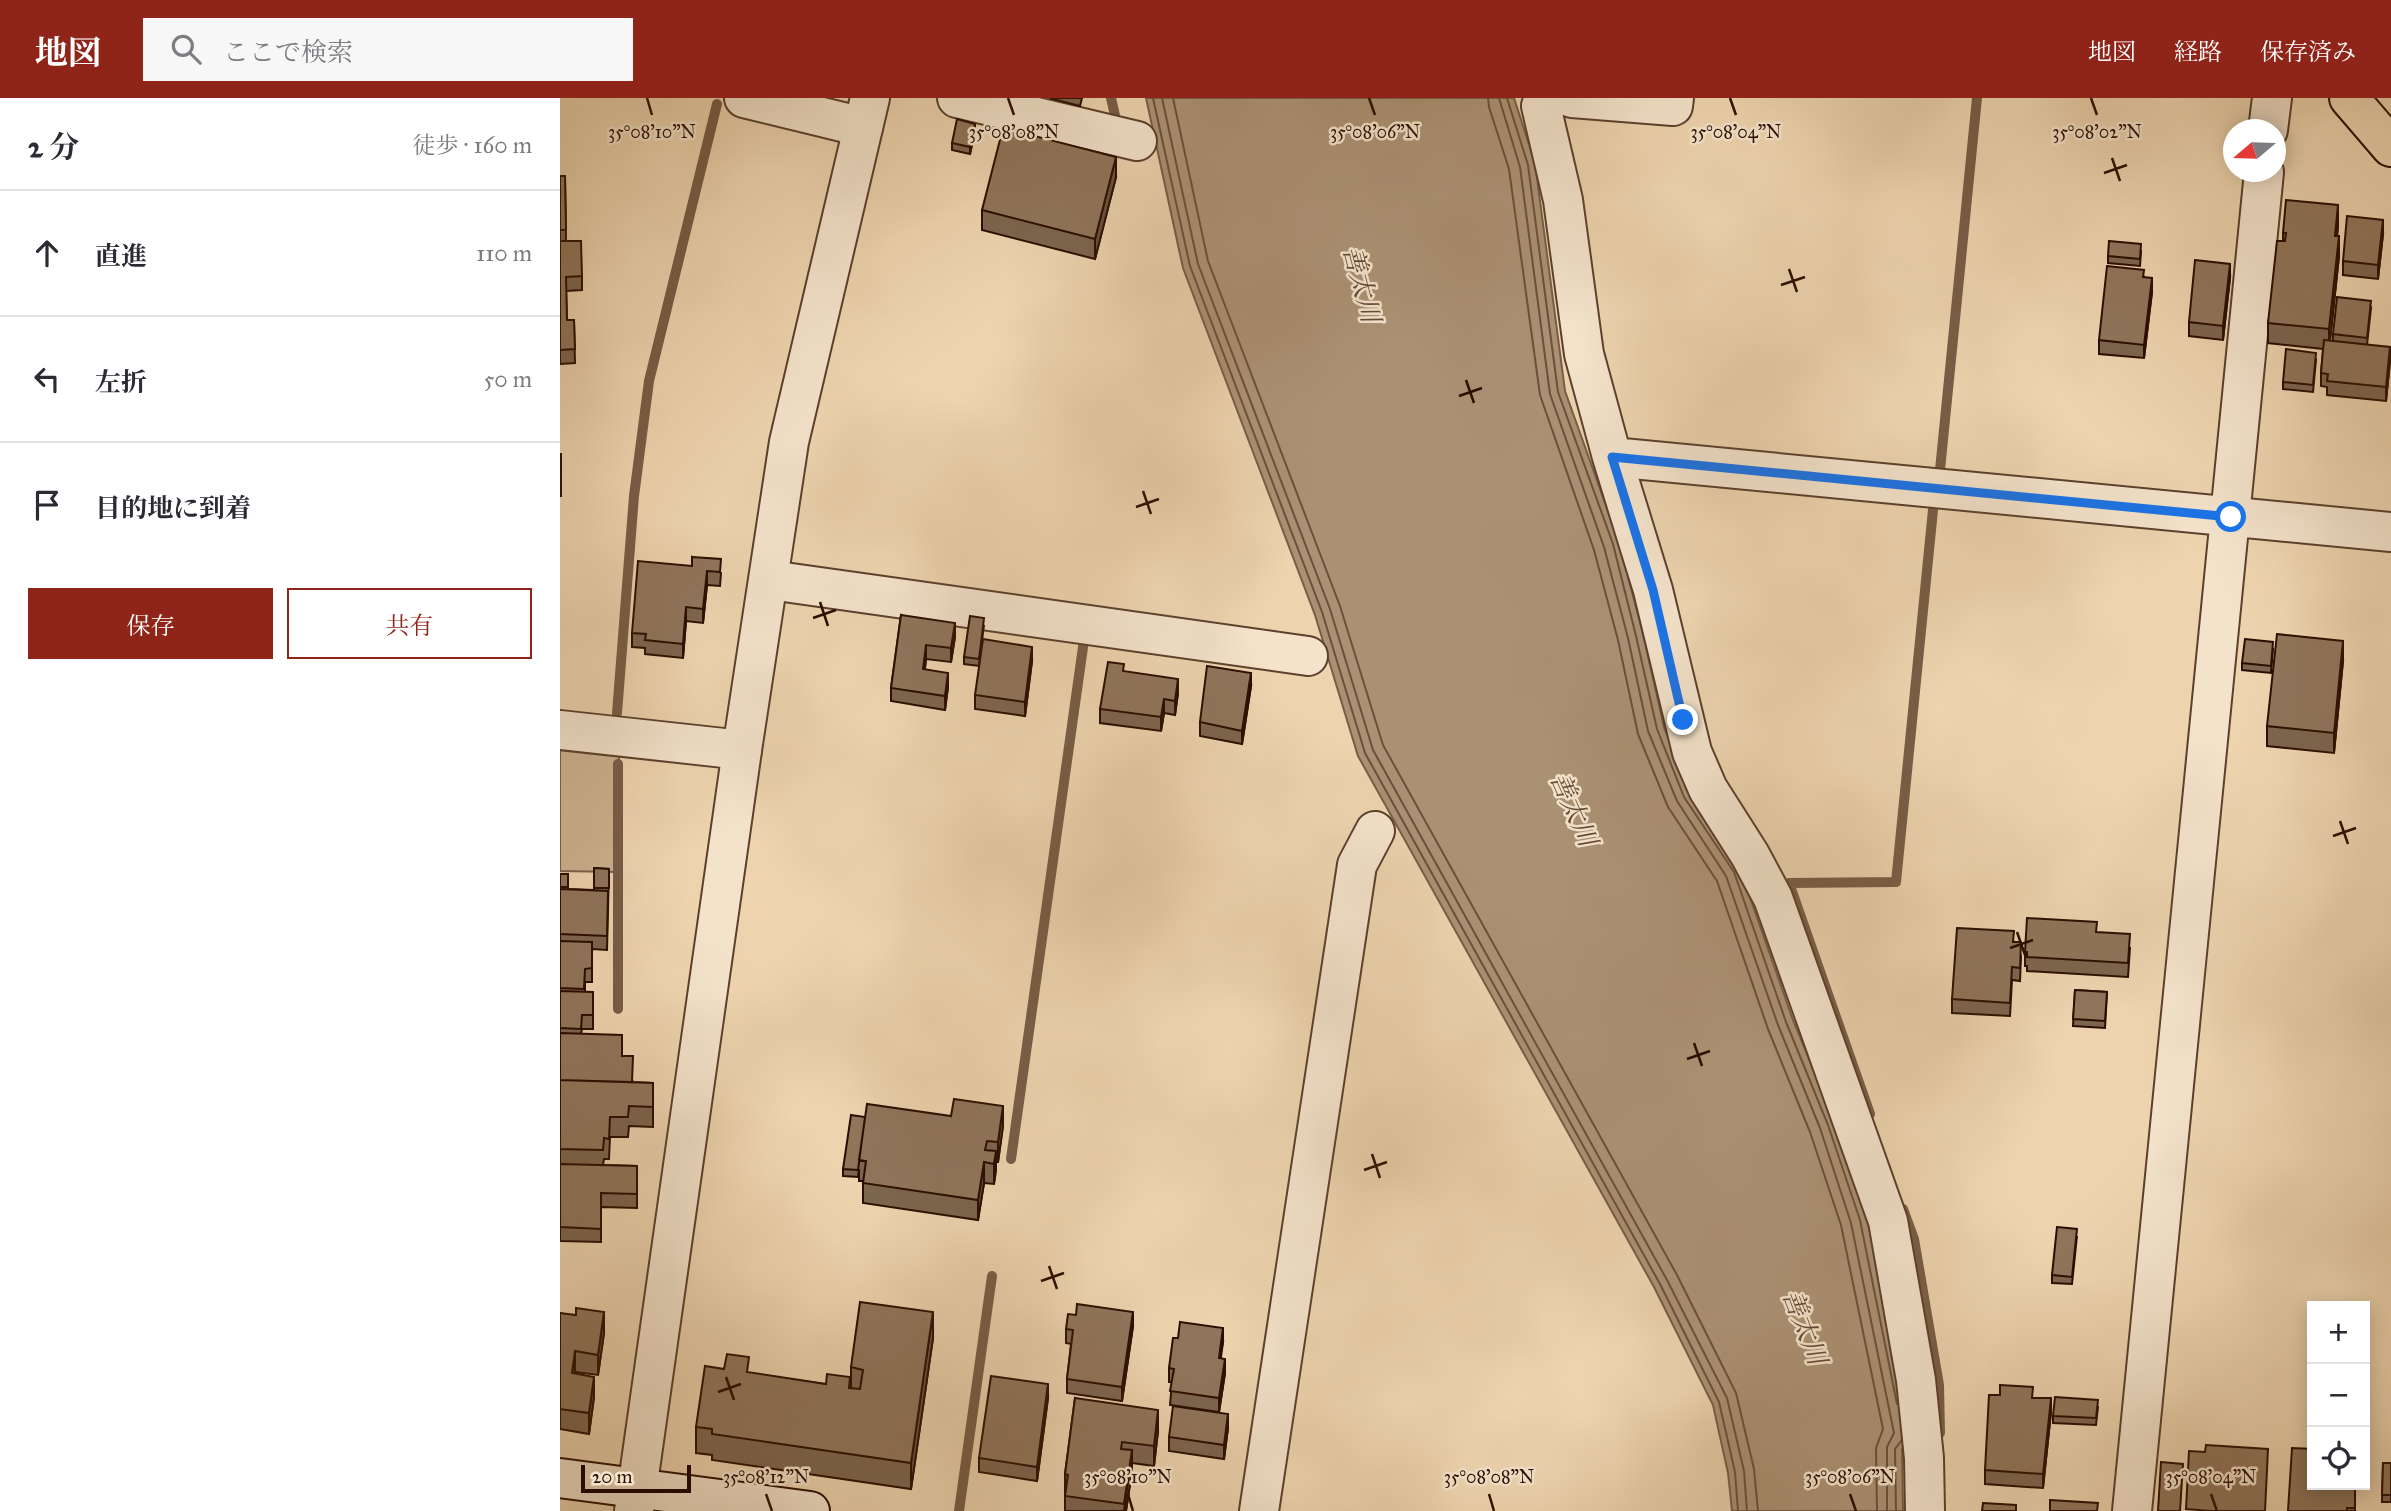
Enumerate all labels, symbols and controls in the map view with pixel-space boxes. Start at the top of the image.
search box [143,18,633,81]
icon: search [167,30,205,68]
text: 地図 [35,33,101,73]
text: ここで検索 [223,36,353,68]
text: 地図 [2088,37,2136,67]
text: 経路 [2174,37,2222,67]
text: 保存済み [2260,37,2356,67]
north arrow [2223,119,2286,182]
text: 35°08'10"N [608,121,696,143]
text: 35°08'08"N [969,121,1059,143]
text: 35°08'06"N [1330,121,1420,143]
text: 35°08'04"N [1691,121,1781,143]
text: 35°08'02"N [2052,121,2142,143]
text: 2 分 [28,129,79,165]
text: 徒歩 · 160 m [413,131,532,159]
icon: ahead [28,234,66,272]
text: 110 m [476,239,532,267]
text: 直進 [95,240,147,272]
water label: 善太川 [1336,242,1388,329]
icon: left [28,360,66,398]
text: 50 m [484,365,532,393]
text: 左折 [95,366,147,398]
icon: arrive [28,486,66,524]
text: 目的地に到着 [95,492,251,524]
route start [2215,501,2246,532]
button: 保存 [28,588,273,659]
button: 共有 [287,588,532,659]
route end [1667,704,1698,735]
water label: 善太川 [1544,767,1606,854]
water label: 善太川 [1776,1285,1835,1372]
map controls [2307,1301,2370,1490]
button: + [2307,1301,2370,1364]
button: − [2307,1364,2370,1427]
button: locate [2307,1427,2370,1490]
scale bar [581,1462,691,1494]
text: 20 m [592,1465,633,1488]
text: 35°08'12"N [723,1466,809,1488]
text: 35°08'10"N [1084,1466,1172,1488]
text: 35°08'08"N [1444,1466,1534,1488]
text: 35°08'06"N [1805,1466,1895,1488]
text: 35°08'04"N [2166,1466,2256,1488]

